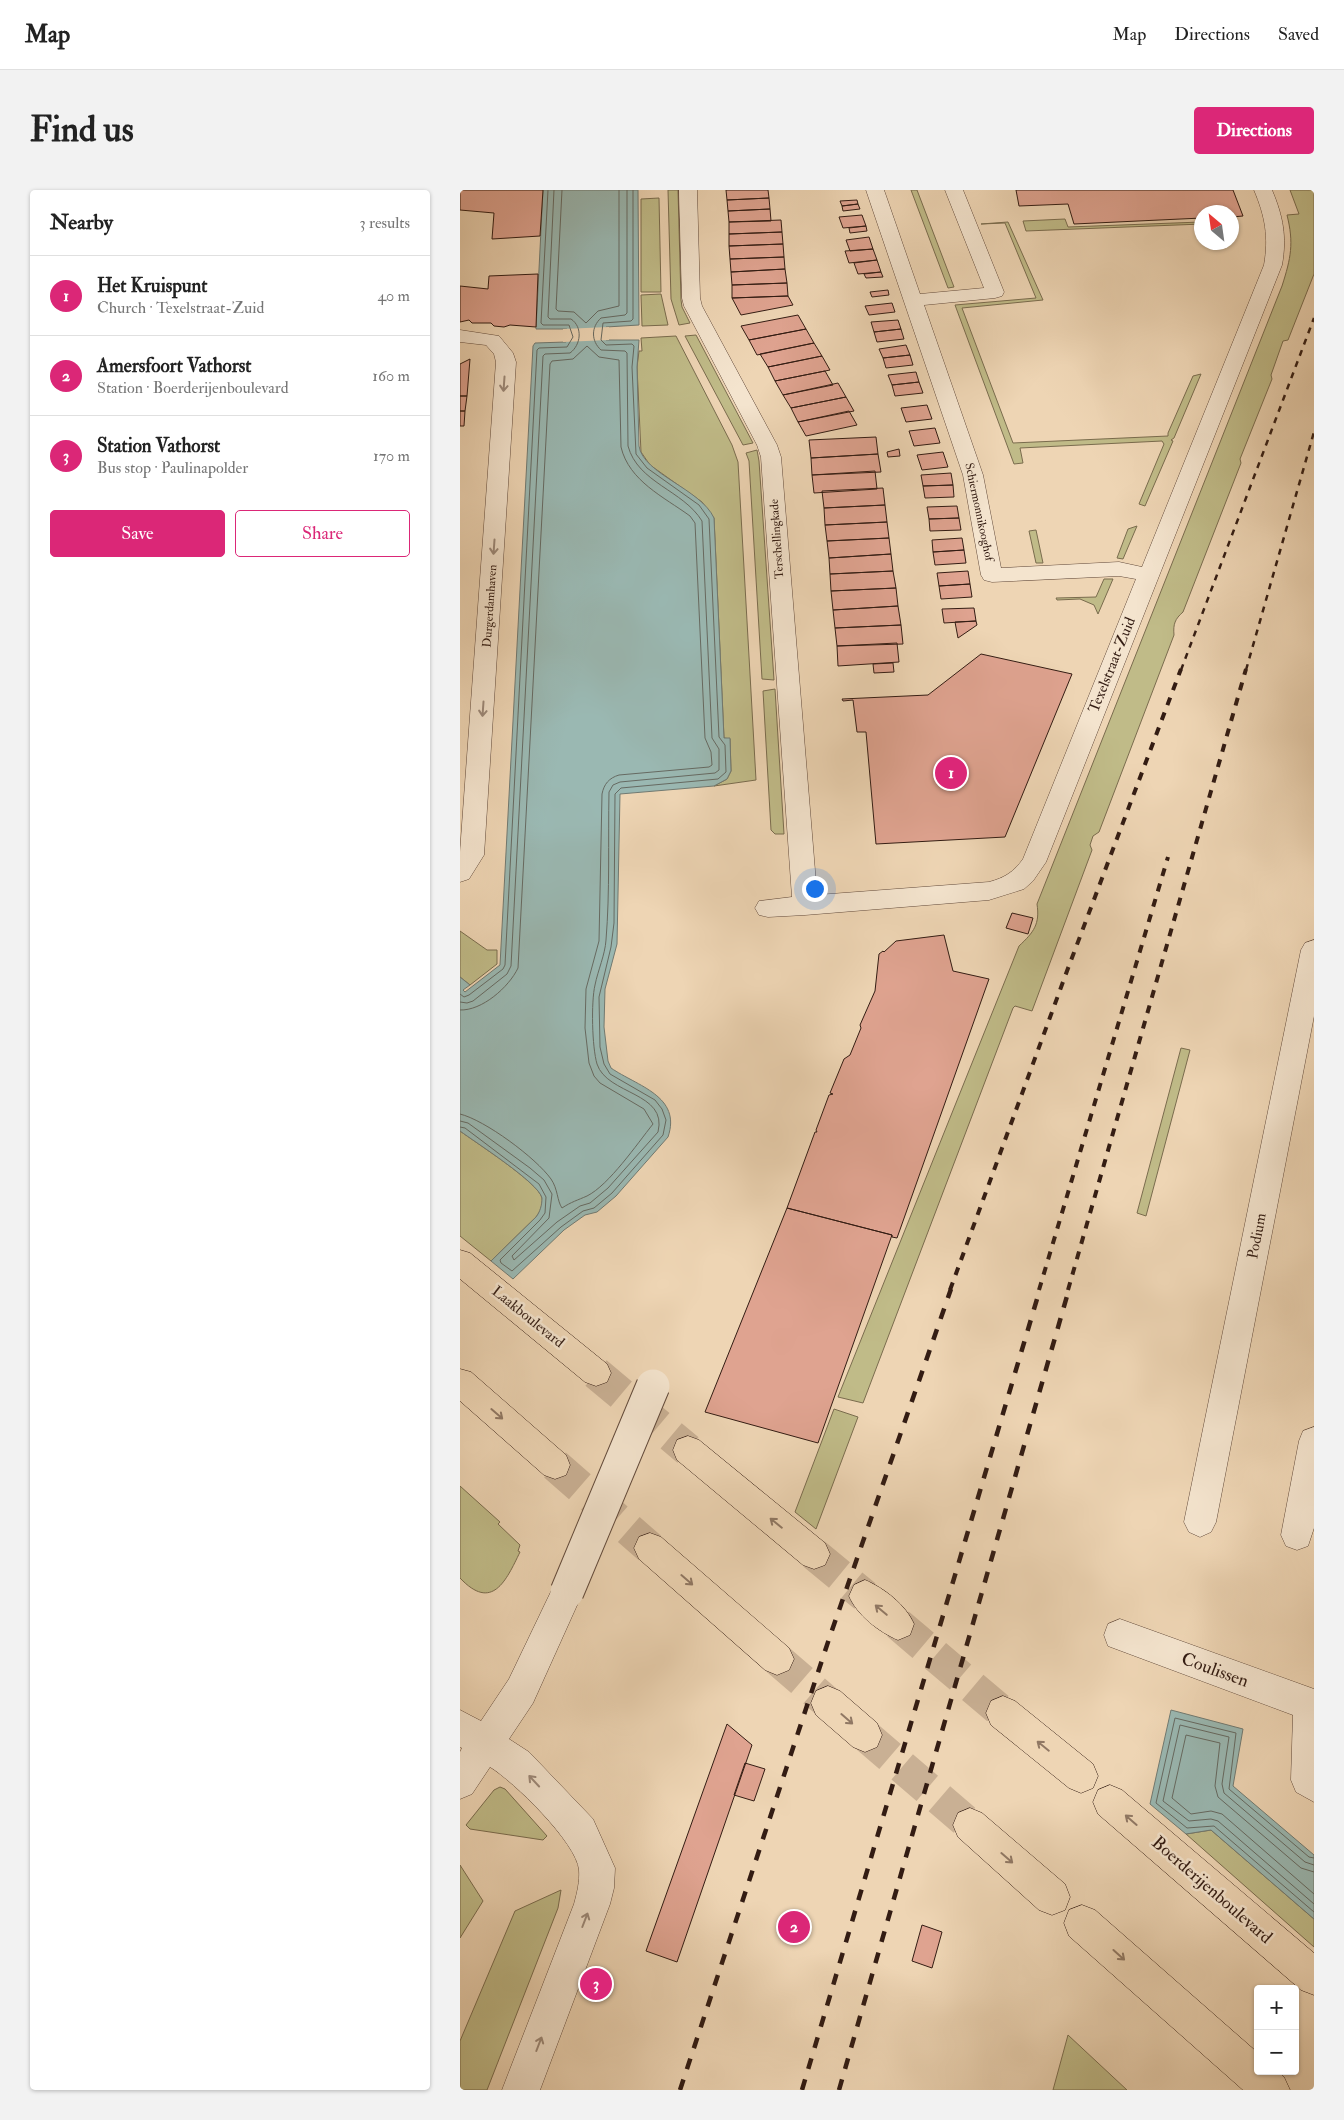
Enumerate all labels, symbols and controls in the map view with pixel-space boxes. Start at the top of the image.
text: Map [25,19,70,50]
text: Map [1113,23,1146,46]
text: Directions [1174,23,1250,46]
text: Saved [1278,23,1319,46]
button: Directions [1194,107,1314,154]
text: Find us [30,108,134,152]
north arrow [1194,205,1239,250]
text: Nearby [50,209,113,236]
text: 3 results [359,213,410,233]
text: Het Kruispunt [97,274,207,298]
text: 1 [63,286,69,306]
text: 40 m [377,286,410,306]
text: Church · Texelstraat-Zuid [97,298,264,318]
text: Amersfoort Vathorst [97,354,252,378]
text: 2 [62,366,70,386]
text: 160 m [372,366,410,386]
one-way arrow [500,376,509,392]
text: Station · Boerderijenboulevard [97,378,289,398]
text: Station Vathorst [97,434,220,458]
text: 3 [63,446,69,466]
text: 170 m [373,446,410,466]
text: Bus stop · Paulinapolder [97,458,248,478]
street label: Schiermonnikooghof [961,462,997,565]
street label: Terschellingkade [767,499,787,579]
button: Save [50,510,225,557]
button: Share [235,510,410,557]
one-way arrow [489,538,498,554]
street label: Durgerdamhaven [480,564,500,648]
street label: Texelstraat-Zuid [1084,614,1140,716]
one-way arrow [478,700,487,716]
pin: 1 [935,754,967,792]
your location [802,876,828,902]
street label: Podium [1243,1211,1271,1261]
street label: Laakboulevard [488,1282,569,1352]
one-way arrow [490,1408,503,1420]
one-way arrow [770,1518,783,1529]
one-way arrow [680,1574,693,1586]
one-way arrow [875,1604,888,1616]
street label: Coulissen [1178,1647,1252,1693]
one-way arrow [840,1713,853,1725]
one-way arrow [1037,1740,1050,1751]
one-way arrow [528,1775,540,1788]
one-way arrow [1125,1815,1138,1826]
street label: Boerderijenboulevard [1147,1831,1277,1949]
one-way arrow [1000,1852,1013,1863]
pin: 2 [778,1908,810,1946]
one-way arrow [581,1913,591,1928]
one-way arrow [1112,1949,1125,1961]
pin: 3 [580,1965,612,2003]
map controls [1254,1985,1299,2075]
button: + [1254,1985,1299,2030]
button: − [1254,2030,1299,2075]
one-way arrow [535,2037,544,2052]

